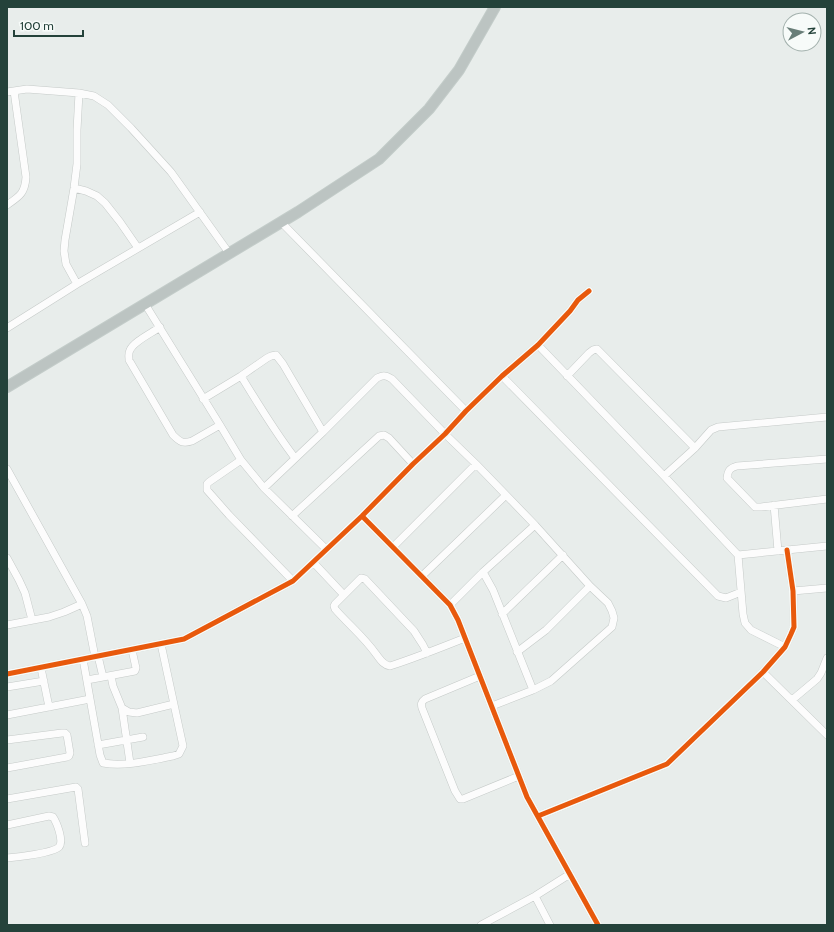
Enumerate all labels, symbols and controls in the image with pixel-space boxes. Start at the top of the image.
scale bar [14,12,83,38]
north arrow [782,12,822,52]
text: 100 m [20,18,54,33]
text: N [805,26,819,35]

